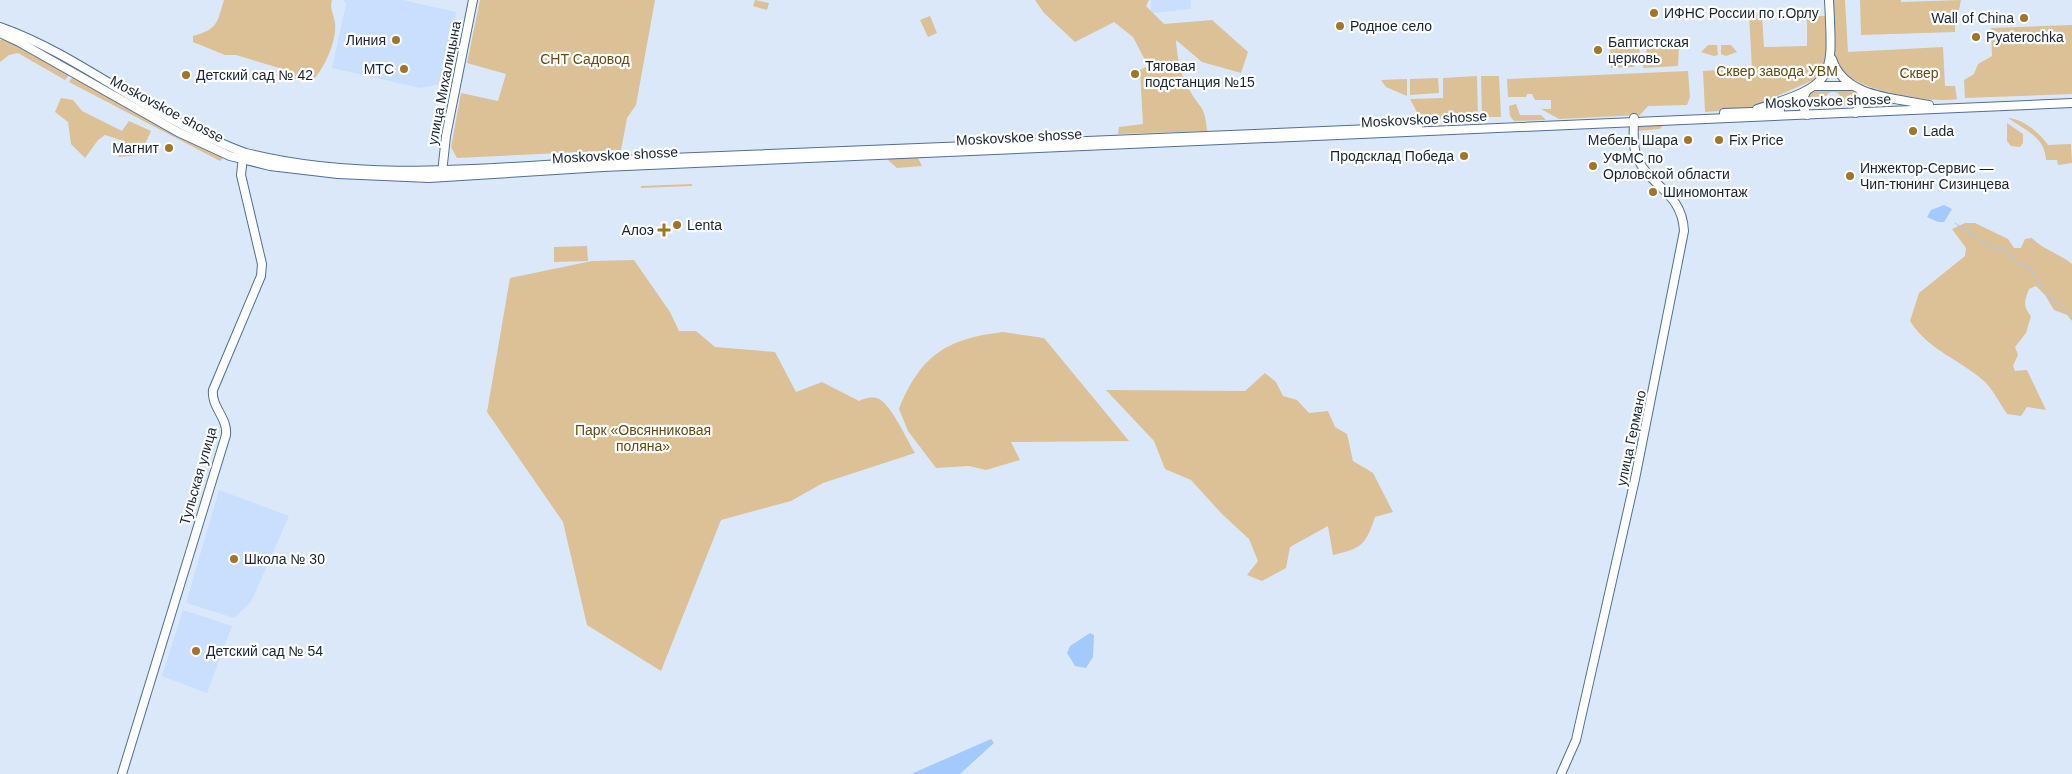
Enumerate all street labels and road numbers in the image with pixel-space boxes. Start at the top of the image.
street label: улица Михалицына [424,19,464,146]
street label: Moskovskoe shosse [108,72,227,146]
street label: Moskovskoe shosse [1765,91,1891,111]
street label: Moskovskoe shosse [1361,108,1488,130]
street label: Moskovskoe shosse [956,126,1083,148]
street label: Moskovskoe shosse [552,144,679,166]
street label: улица Германо [1613,388,1649,487]
street label: Тульская улица [176,425,220,527]

